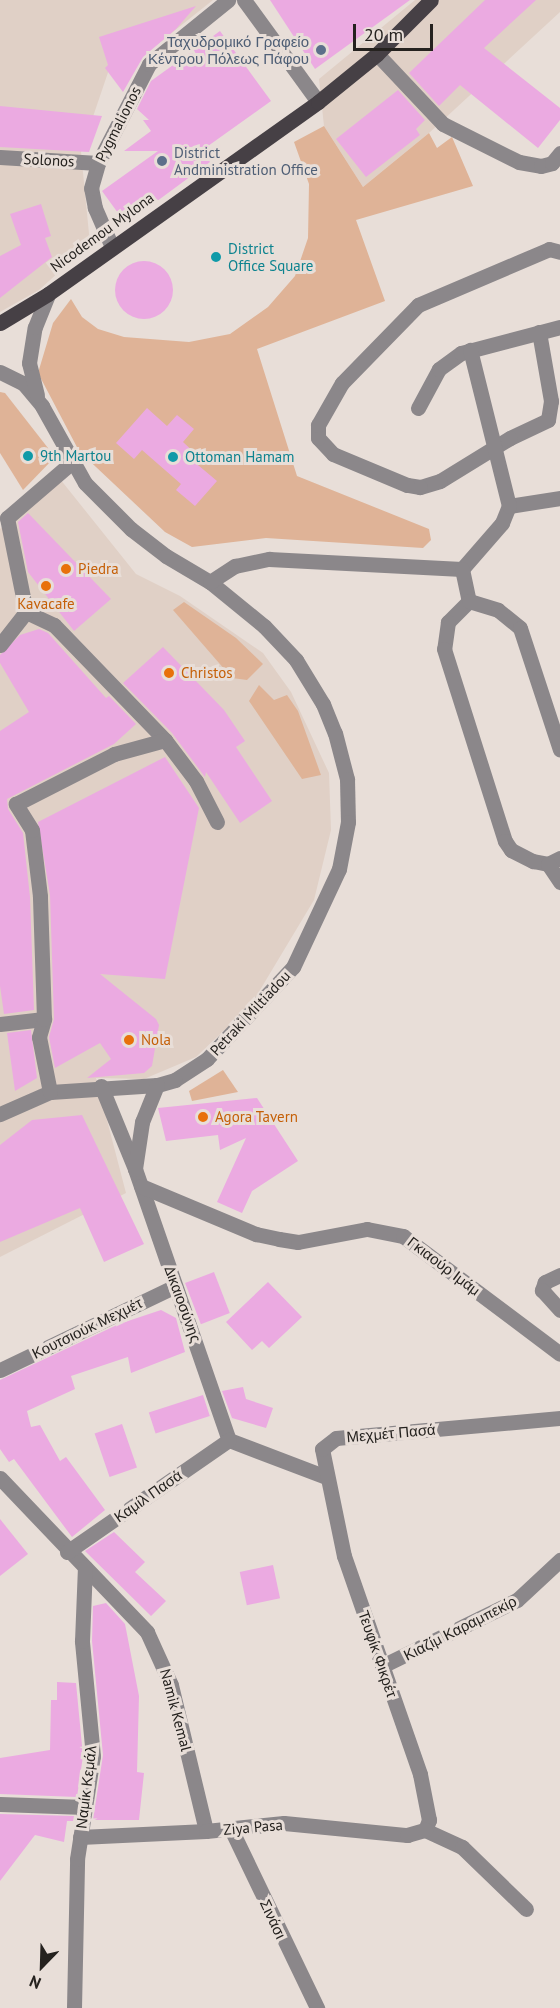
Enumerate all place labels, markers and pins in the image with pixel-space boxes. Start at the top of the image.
place label: Ταχυδρομικό Γραφείο Κέντρου Πόλεως Πάφου [148,32,309,67]
marker: Ταχυδρομικό Γραφείο Κέντρου Πόλεως Πάφου [314,43,328,57]
place label: District Andministration Office [174,143,318,178]
marker: District Andministration Office [155,154,169,168]
place label: District Office Square [228,239,313,274]
marker: District Office Square [209,250,223,264]
place label: 9th Martou [40,447,111,465]
place label: Ottoman Hamam [185,448,294,466]
marker: 9th Martou [21,449,35,463]
marker: Ottoman Hamam [166,450,180,464]
place label: Piedra [78,560,119,578]
marker: Piedra [59,562,73,576]
marker: Kavacafe [39,579,53,593]
place label: Kavacafe [17,595,75,613]
place label: Christos [181,664,232,682]
marker: Christos [162,666,176,680]
place label: Nola [141,1031,171,1049]
marker: Nola [122,1033,136,1047]
place label: Agora Tavern [215,1108,298,1126]
marker: Agora Tavern [196,1110,210,1124]

